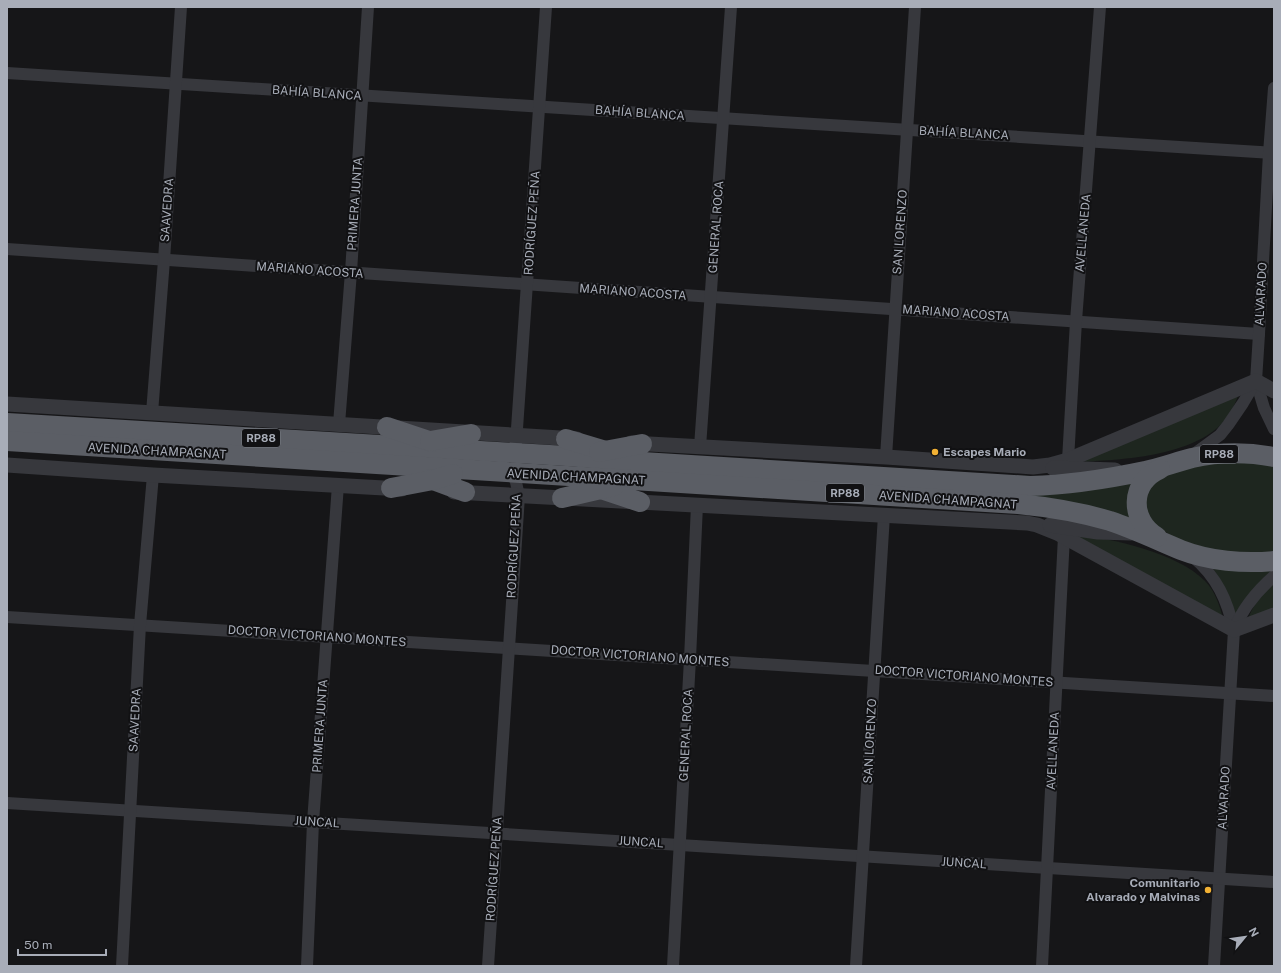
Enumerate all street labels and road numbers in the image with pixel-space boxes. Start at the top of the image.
street label: BAHÍA BLANCA [272,83,363,103]
street label: BAHÍA BLANCA [595,103,686,123]
street label: BAHÍA BLANCA [919,124,1010,142]
street label: PRIMERA JUNTA [345,156,365,251]
street label: RODRÍGUEZ PEÑA [521,170,543,276]
street label: SAAVEDRA [158,177,176,243]
street label: GENERAL ROCA [706,180,726,274]
street label: SAN LORENZO [890,189,910,275]
street label: AVELLANEDA [1073,193,1093,273]
street label: MARIANO ACOSTA [256,259,365,281]
street label: ALVARADO [1252,262,1270,326]
street label: MARIANO ACOSTA [579,281,688,303]
street label: MARIANO ACOSTA [902,302,1011,324]
road number: RP88 [242,429,280,447]
street label: AVENIDA CHAMPAGNAT [87,440,227,462]
road number: RP88 [1200,445,1238,463]
street label: AVENIDA CHAMPAGNAT [506,466,646,488]
road number: RP88 [826,484,864,502]
street label: AVENIDA CHAMPAGNAT [878,488,1018,512]
street label: RODRÍGUEZ PEÑA [504,493,524,599]
street label: DOCTOR VICTORIANO MONTES [227,623,407,649]
street label: DOCTOR VICTORIANO MONTES [550,643,730,669]
street label: DOCTOR VICTORIANO MONTES [874,663,1054,689]
street label: PRIMERA JUNTA [310,678,330,773]
street label: SAAVEDRA [126,687,144,752]
street label: GENERAL ROCA [677,688,695,782]
street label: SAN LORENZO [861,698,879,784]
street label: AVELLANEDA [1044,711,1062,791]
street label: ALVARADO [1215,766,1233,830]
street label: JUNCAL [294,813,340,831]
street label: RODRÍGUEZ PEÑA [483,816,505,922]
street label: JUNCAL [618,833,664,851]
street label: JUNCAL [941,854,987,872]

